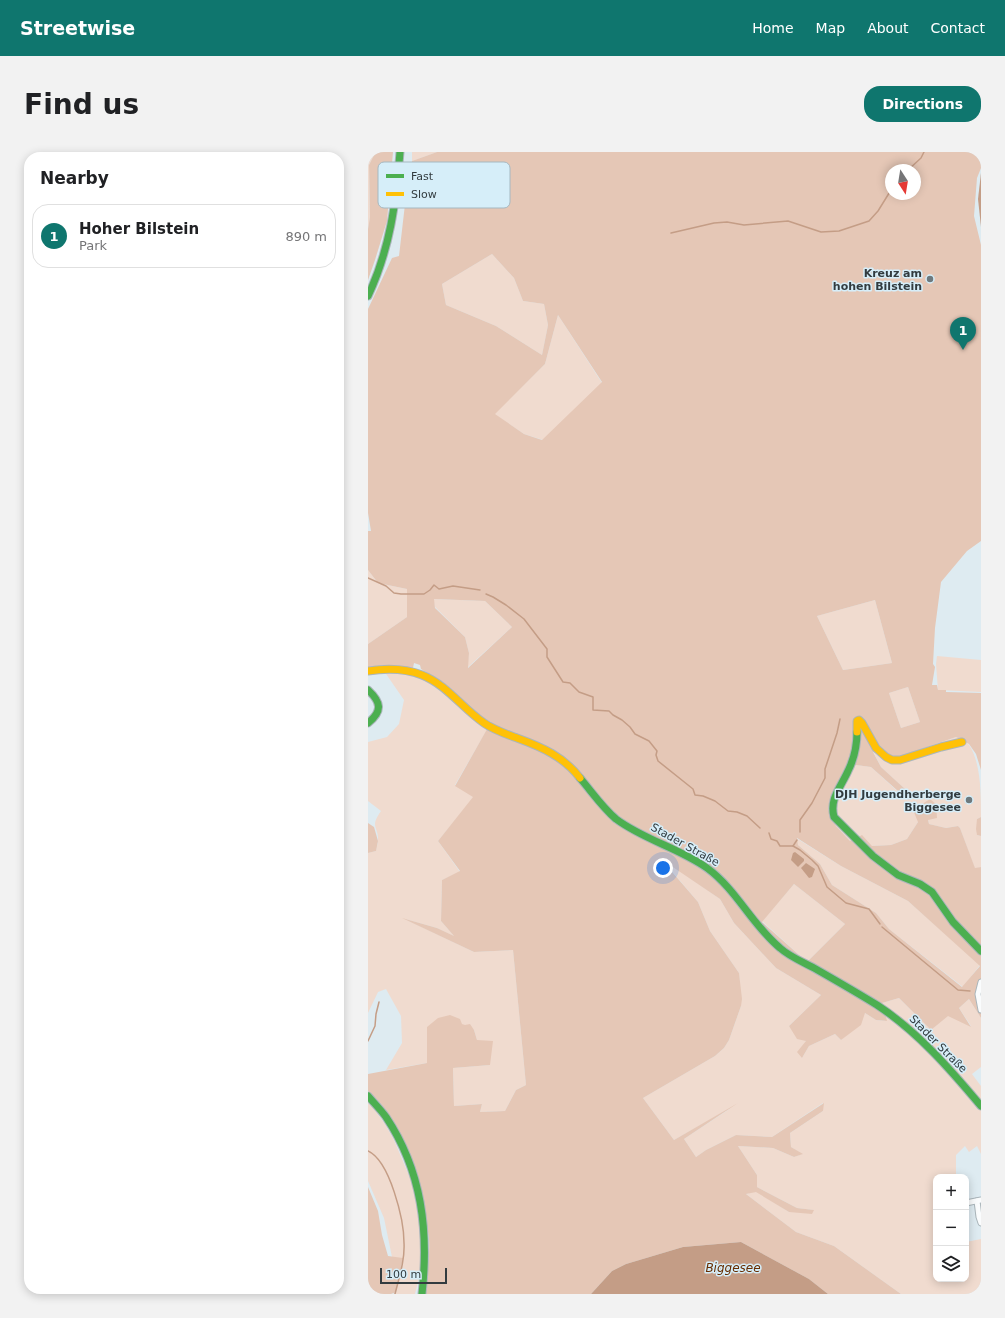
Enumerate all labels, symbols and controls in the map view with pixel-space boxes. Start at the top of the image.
text: Streetwise [20,17,135,39]
text: Home [752,20,794,36]
text: Map [816,20,845,36]
text: About [867,20,909,36]
text: Contact [931,20,985,36]
button: Directions [864,86,981,122]
text: Find us [24,88,139,121]
legend [378,162,510,208]
north arrow [885,164,921,200]
text: Nearby [40,168,109,188]
text: Fast [411,170,434,183]
text: Slow [411,188,437,201]
text: Hoher Bilstein [79,220,199,238]
text: 1 [49,229,59,244]
text: 890 m [285,229,327,244]
text: Park [79,238,107,253]
place label: Kreuz am hohen Bilstein [833,267,922,293]
marker: Kreuz am hohen Bilstein [925,274,935,284]
pin: 1 [950,317,976,350]
place label: DJH Jugendherberge Biggesee [835,788,961,814]
marker: DJH Jugendherberge Biggesee [964,795,974,805]
street label: Stader Straße [649,821,722,869]
your location [653,858,673,878]
street label: Stader Straße [907,1013,970,1076]
map controls [933,1174,969,1282]
button: + [933,1174,969,1210]
button: − [933,1210,969,1246]
button: layers [933,1246,969,1282]
water label: Biggesee [705,1261,761,1275]
scale bar [380,1266,447,1285]
text: 100 m [386,1268,421,1281]

